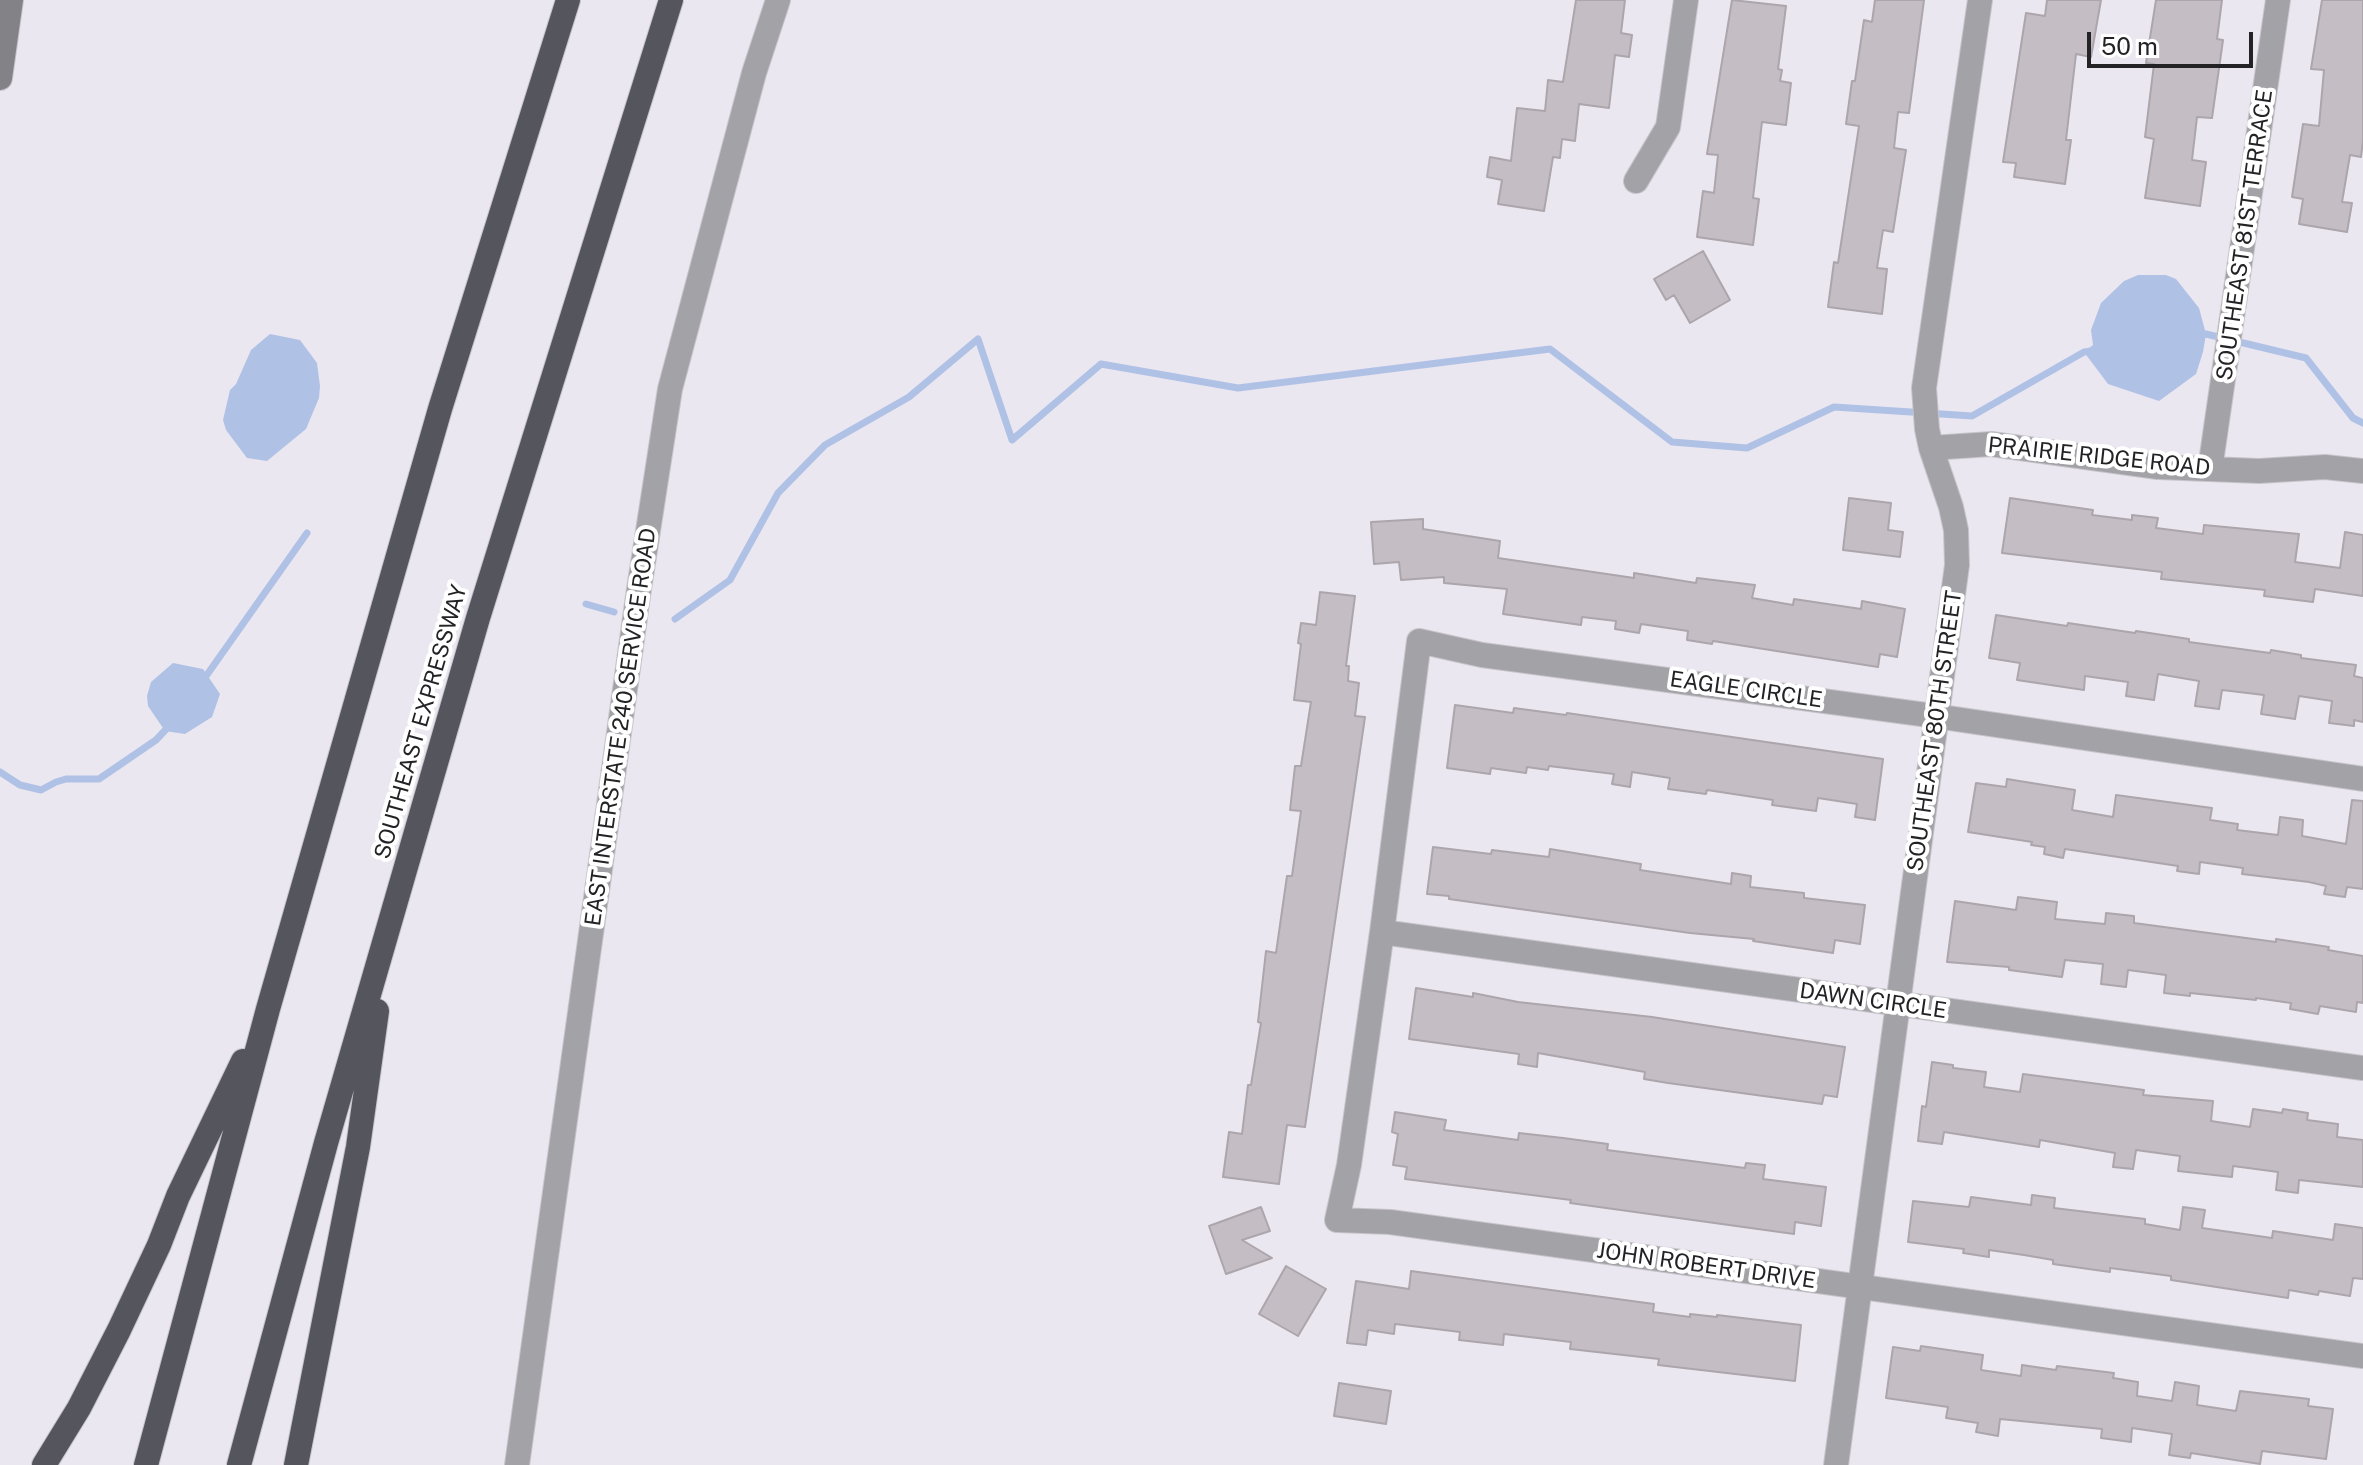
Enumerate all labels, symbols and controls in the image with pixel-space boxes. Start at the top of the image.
scale bar [2091,16,2257,66]
text: 50 m [2101,32,2158,60]
street label: SOUTHEAST 81ST TERRACE [2212,88,2278,382]
street label: PRAIRIE RIDGE ROAD [1987,432,2211,482]
street label: EAST INTERSTATE 240 SERVICE ROAD [580,526,662,928]
street label: SOUTHEAST EXPRESSWAY [369,582,473,862]
street label: SOUTHEAST 80TH STREET [1902,589,1968,873]
street label: EAGLE CIRCLE [1668,666,1824,714]
street label: DAWN CIRCLE [1798,978,1948,1024]
street label: JOHN ROBERT DRIVE [1595,1238,1817,1294]

